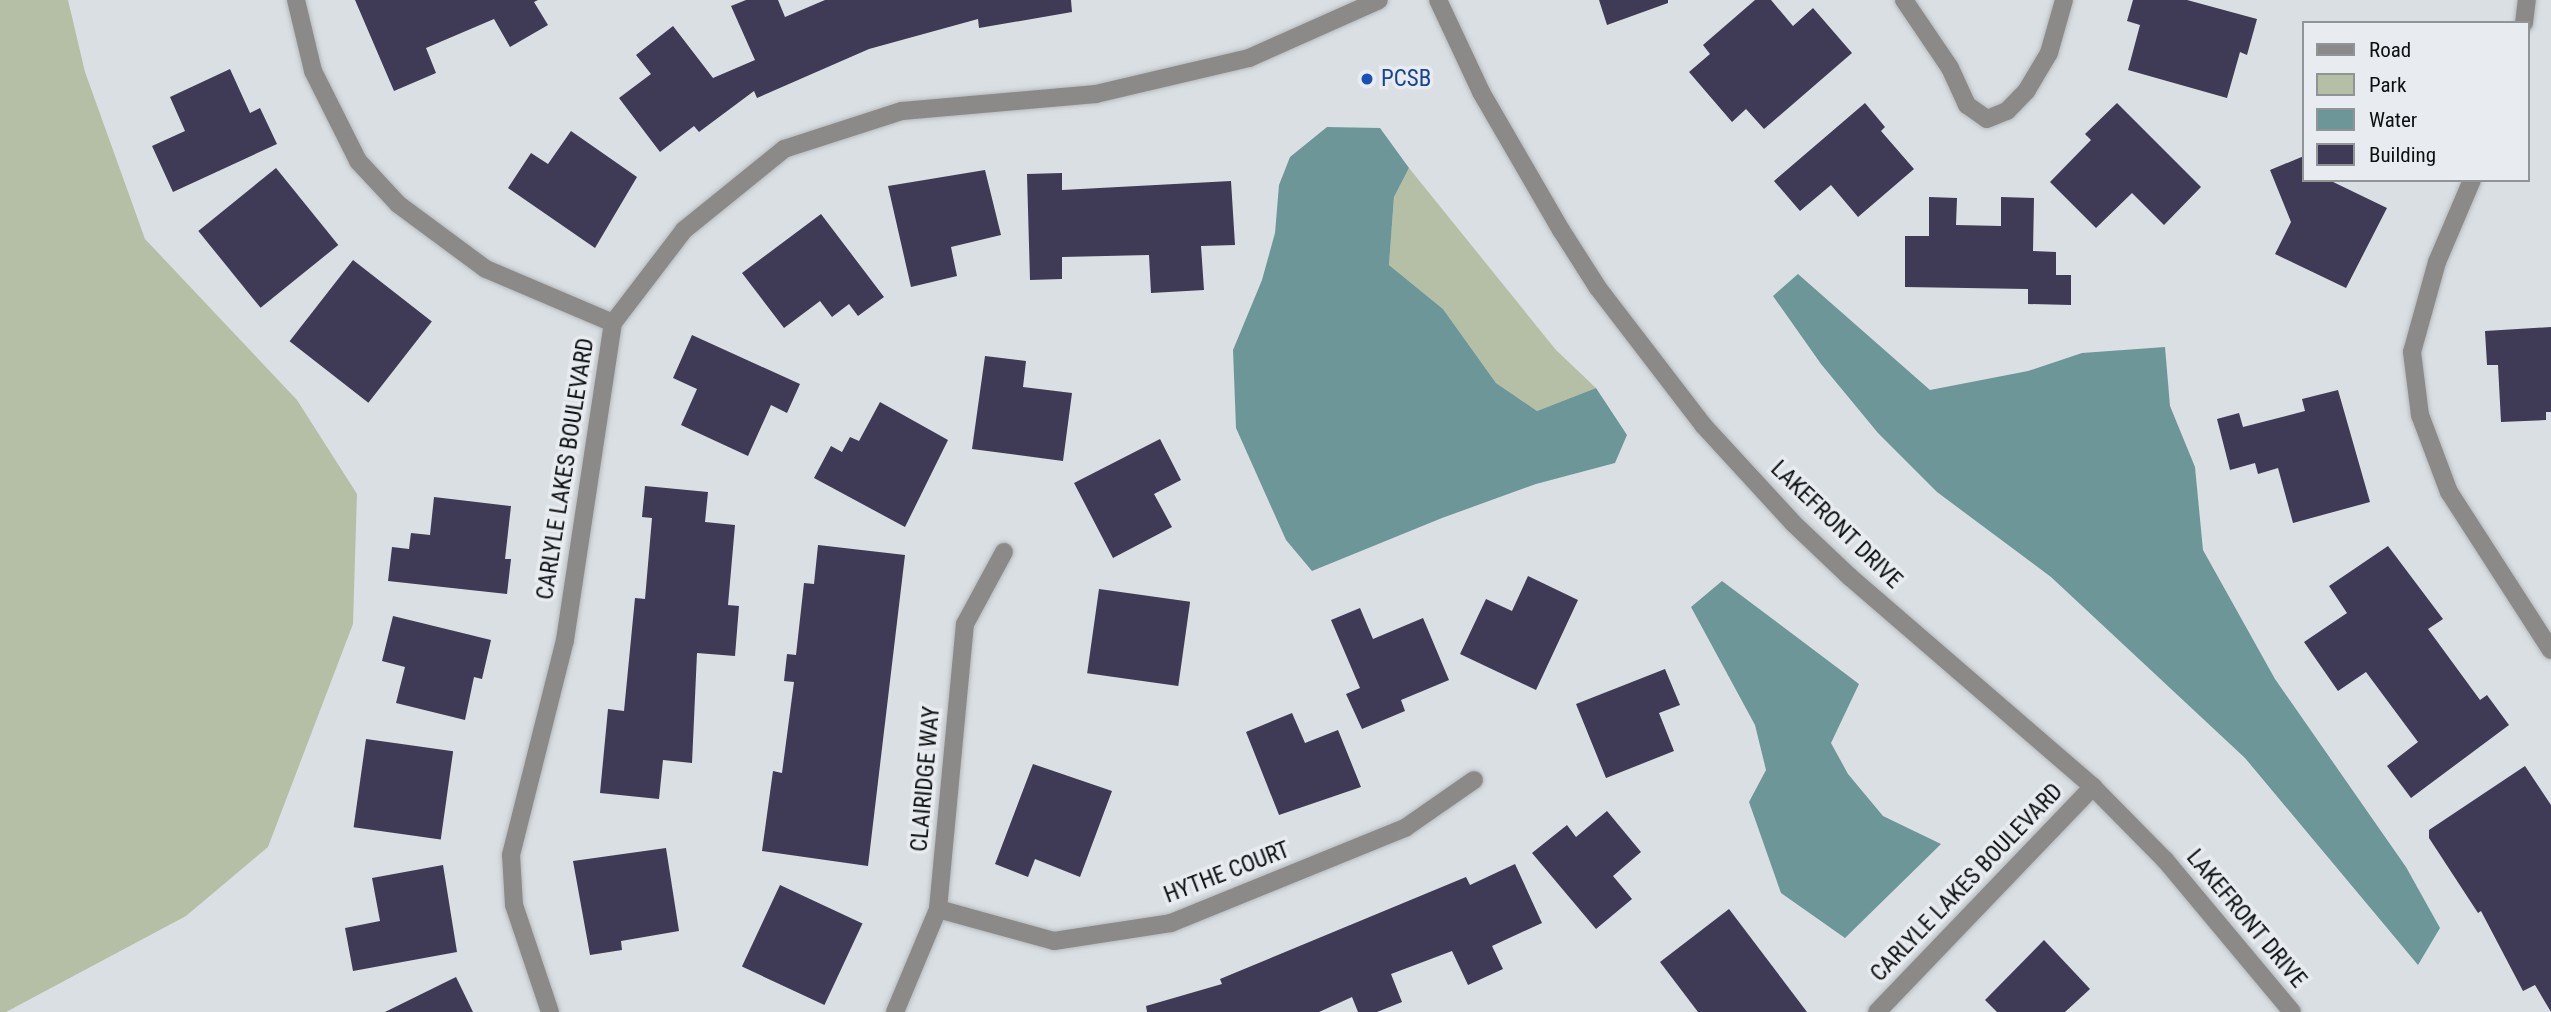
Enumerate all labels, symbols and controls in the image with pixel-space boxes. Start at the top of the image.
legend [2302,21,2530,182]
text: Road [2369,38,2411,62]
place label: PCSB [1381,65,1431,93]
marker: PCSB [1359,71,1375,87]
text: Park [2369,73,2406,97]
text: Water [2369,108,2417,132]
text: Building [2369,143,2436,167]
street label: CARLYLE LAKES BOULEVARD [532,336,600,602]
street label: LAKEFRONT DRIVE [1765,455,1907,595]
street label: CLAIRIDGE WAY [906,705,946,853]
street label: CARLYLE LAKES BOULEVARD [1865,778,2069,988]
street label: HYTHE COURT [1160,836,1294,910]
street label: LAKEFRONT DRIVE [2180,844,2312,994]

